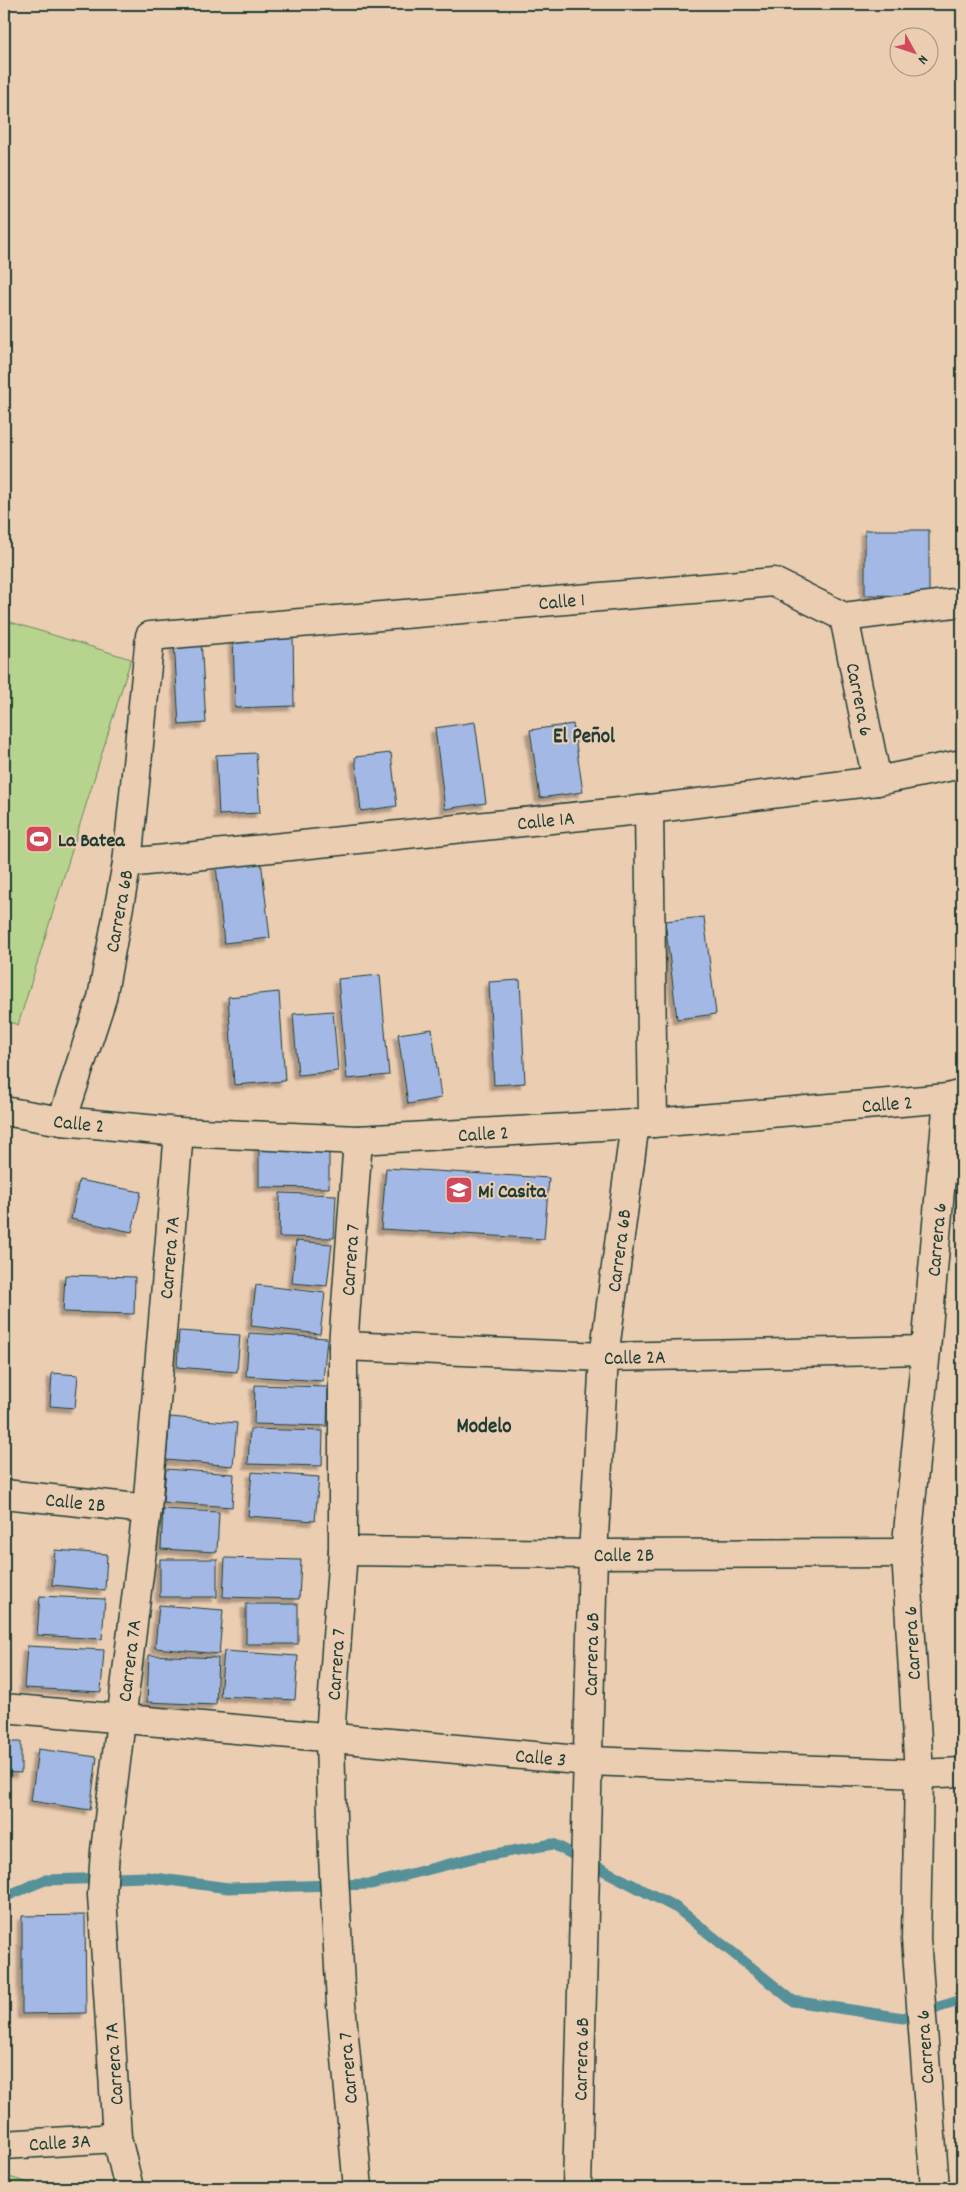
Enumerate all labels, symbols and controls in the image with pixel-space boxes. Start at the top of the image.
north arrow [888,28,938,78]
text: N [912,50,932,68]
street label: Calle 1 [537,587,586,619]
street label: Carrera 6 [837,661,879,739]
district label: El Peñol [553,723,616,753]
street label: Calle 1A [516,806,576,840]
sports icon: La Batea [24,824,54,854]
place label: La Batea [58,828,125,856]
street label: Carrera 6B [100,868,142,955]
street label: Calle 2 [861,1090,914,1122]
street label: Calle 2 [51,1109,105,1142]
street label: Calle 2 [457,1120,510,1151]
school or university icon: Mi Casita [444,1175,474,1205]
place label: Mi Casita [478,1179,547,1207]
street label: Carrera 6 [921,1202,956,1278]
street label: Carrera 6B [602,1208,640,1294]
street label: Carrera 7A [154,1215,189,1300]
street label: Carrera 7 [336,1223,369,1297]
street label: Calle 2A [604,1345,666,1374]
district label: Modelo [456,1413,512,1443]
street label: Calle 2B [44,1487,107,1522]
street label: Calle 2B [594,1543,654,1571]
street label: Carrera 6 [898,1605,930,1681]
street label: Carrera 6B [578,1612,609,1696]
street label: Carrera 7A [112,1618,150,1704]
street label: Carrera 7 [322,1628,355,1701]
street label: Calle 3 [514,1743,567,1776]
street label: Carrera 6 [910,2009,944,2085]
street label: Carrera 6B [568,2017,598,2101]
street label: Carrera 7A [99,2021,133,2106]
street label: Carrera 7 [333,2031,367,2105]
street label: Calle 3A [28,2129,92,2160]

